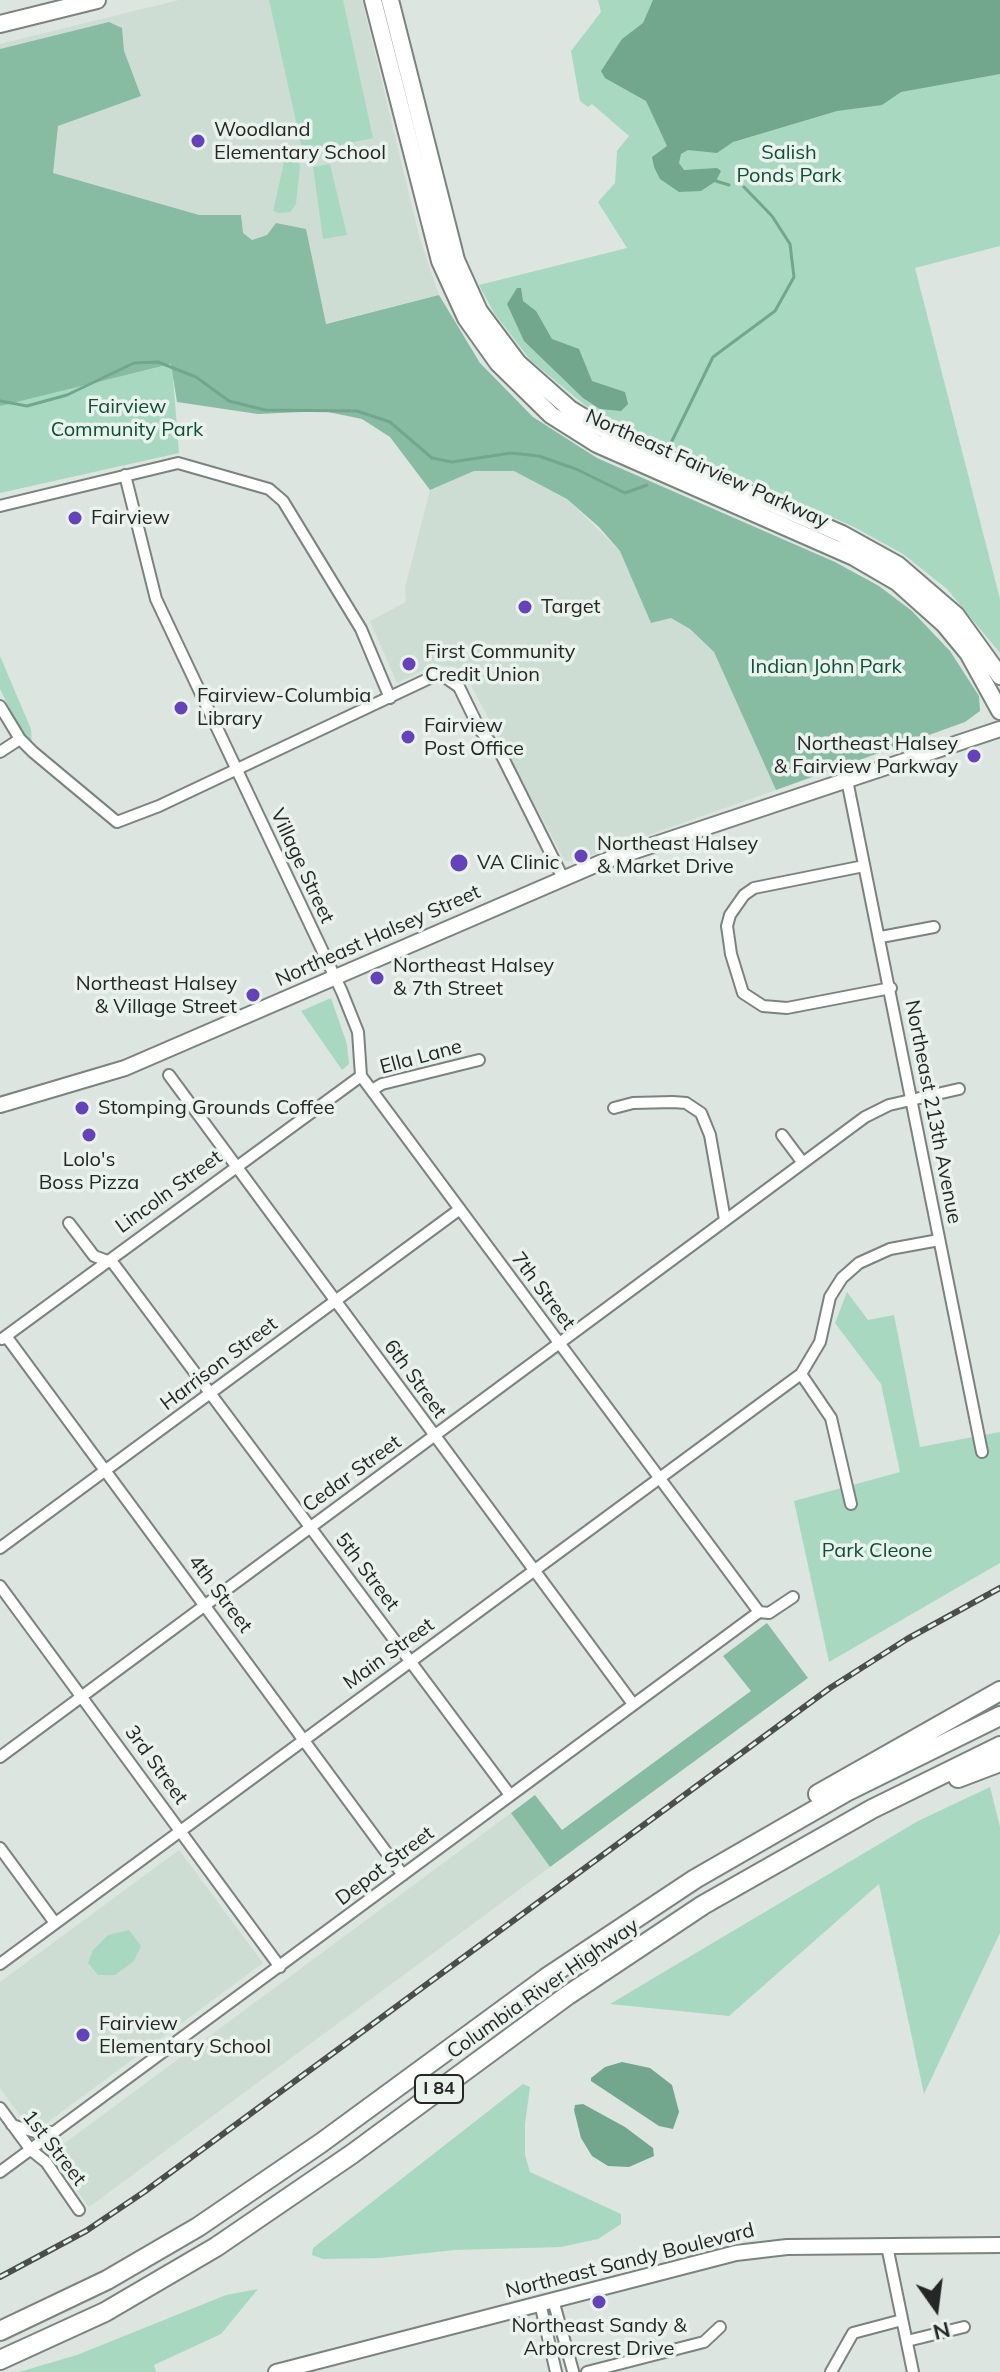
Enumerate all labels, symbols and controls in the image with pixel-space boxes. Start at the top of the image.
place label: Woodland Elementary School [214,118,386,165]
marker: Woodland Elementary School [189,132,207,150]
park label: Salish Ponds Park [737,141,841,188]
park label: Fairview Community Park [51,395,203,442]
street label: Northeast Fairview Parkway [582,404,832,534]
place label: Fairview [91,506,170,530]
marker: Fairview [66,509,84,527]
place label: Target [541,595,601,619]
marker: Target [516,598,534,616]
place label: First Community Credit Union [425,640,575,687]
marker: First Community Credit Union [400,655,418,673]
park label: Indian John Park [750,655,902,679]
place label: Fairview-Columbia Library [197,684,371,731]
marker: Fairview-Columbia Library [172,699,190,717]
place label: Fairview Post Office [424,714,524,761]
marker: Fairview Post Office [399,728,417,746]
place label: Northeast Halsey & Fairview Parkway [774,732,958,779]
marker: Northeast Halsey & Fairview Parkway [965,747,983,765]
street label: Village Street [265,805,339,927]
place label: Northeast Halsey & Market Drive [597,832,758,879]
marker: Northeast Halsey & Market Drive [572,847,590,865]
place label: VA Clinic [477,851,559,875]
marker: VA Clinic [448,852,470,874]
street label: Northeast Halsey Street [272,880,484,992]
place label: Northeast Halsey & 7th Street [393,954,554,1001]
marker: Northeast Halsey & 7th Street [368,969,386,987]
place label: Northeast Halsey & Village Street [76,972,237,1019]
marker: Northeast Halsey & Village Street [244,986,262,1004]
street label: Northeast 213th Avenue [900,998,966,1226]
street label: Ella Lane [377,1035,465,1079]
place label: Stomping Grounds Coffee [98,1096,335,1120]
marker: Stomping Grounds Coffee [73,1099,91,1117]
marker: Lolo's Boss Pizza [80,1126,98,1144]
street label: Lincoln Street [111,1145,227,1239]
place label: Lolo's Boss Pizza [39,1148,139,1195]
street label: 7th Street [506,1247,580,1335]
street label: Harrison Street [156,1312,282,1416]
street label: 6th Street [378,1335,452,1423]
street label: Cedar Street [298,1430,406,1518]
street label: 5th Street [330,1528,404,1616]
park label: Park Cleone [822,1539,932,1563]
street label: 4th Street [183,1550,257,1638]
street label: Main Street [339,1613,439,1695]
street label: 3rd Street [119,1721,193,1809]
street label: Depot Street [331,1821,439,1911]
street label: Columbia River Highway [443,1914,643,2064]
place label: Fairview Elementary School [99,2012,271,2059]
marker: Fairview Elementary School [74,2026,92,2044]
road number: I 84 [415,2075,463,2103]
street label: 1st Street [17,2105,91,2191]
street label: Northeast Sandy Boulevard [503,2218,757,2304]
north arrow [896,2268,976,2348]
marker: Northeast Sandy & Arborcrest Drive [590,2293,608,2311]
place label: Northeast Sandy & Arborcrest Drive [511,2314,687,2361]
text: N [930,2316,953,2347]

